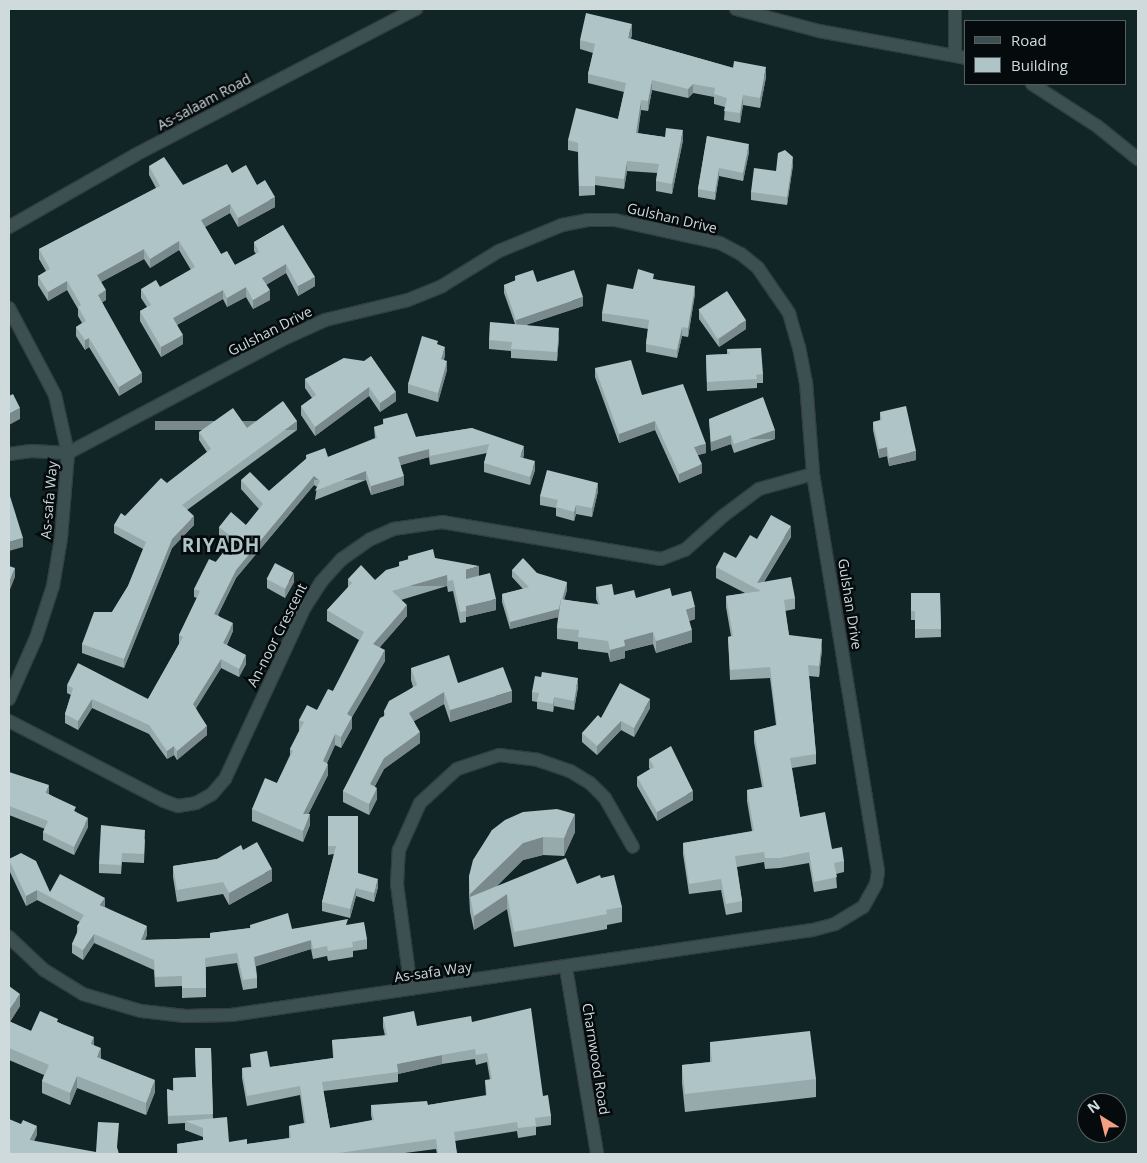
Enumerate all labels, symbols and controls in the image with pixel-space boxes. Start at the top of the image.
legend [964,20,1127,85]
text: Road [1011,30,1047,50]
text: Building [1011,55,1068,75]
street label: As-salaam Road [154,70,254,134]
street label: Gulshan Drive [625,199,719,237]
street label: Gulshan Drive [225,303,315,359]
street label: As-safa Way [37,460,61,540]
district label: RIYADH [181,535,261,557]
street label: Gulshan Drive [835,557,865,651]
street label: An-noor Crescent [244,580,310,690]
street label: As-safa Way [393,958,473,986]
street label: Charnwood Road [579,1002,613,1116]
north arrow [1077,1093,1127,1143]
text: N [1083,1095,1104,1117]

